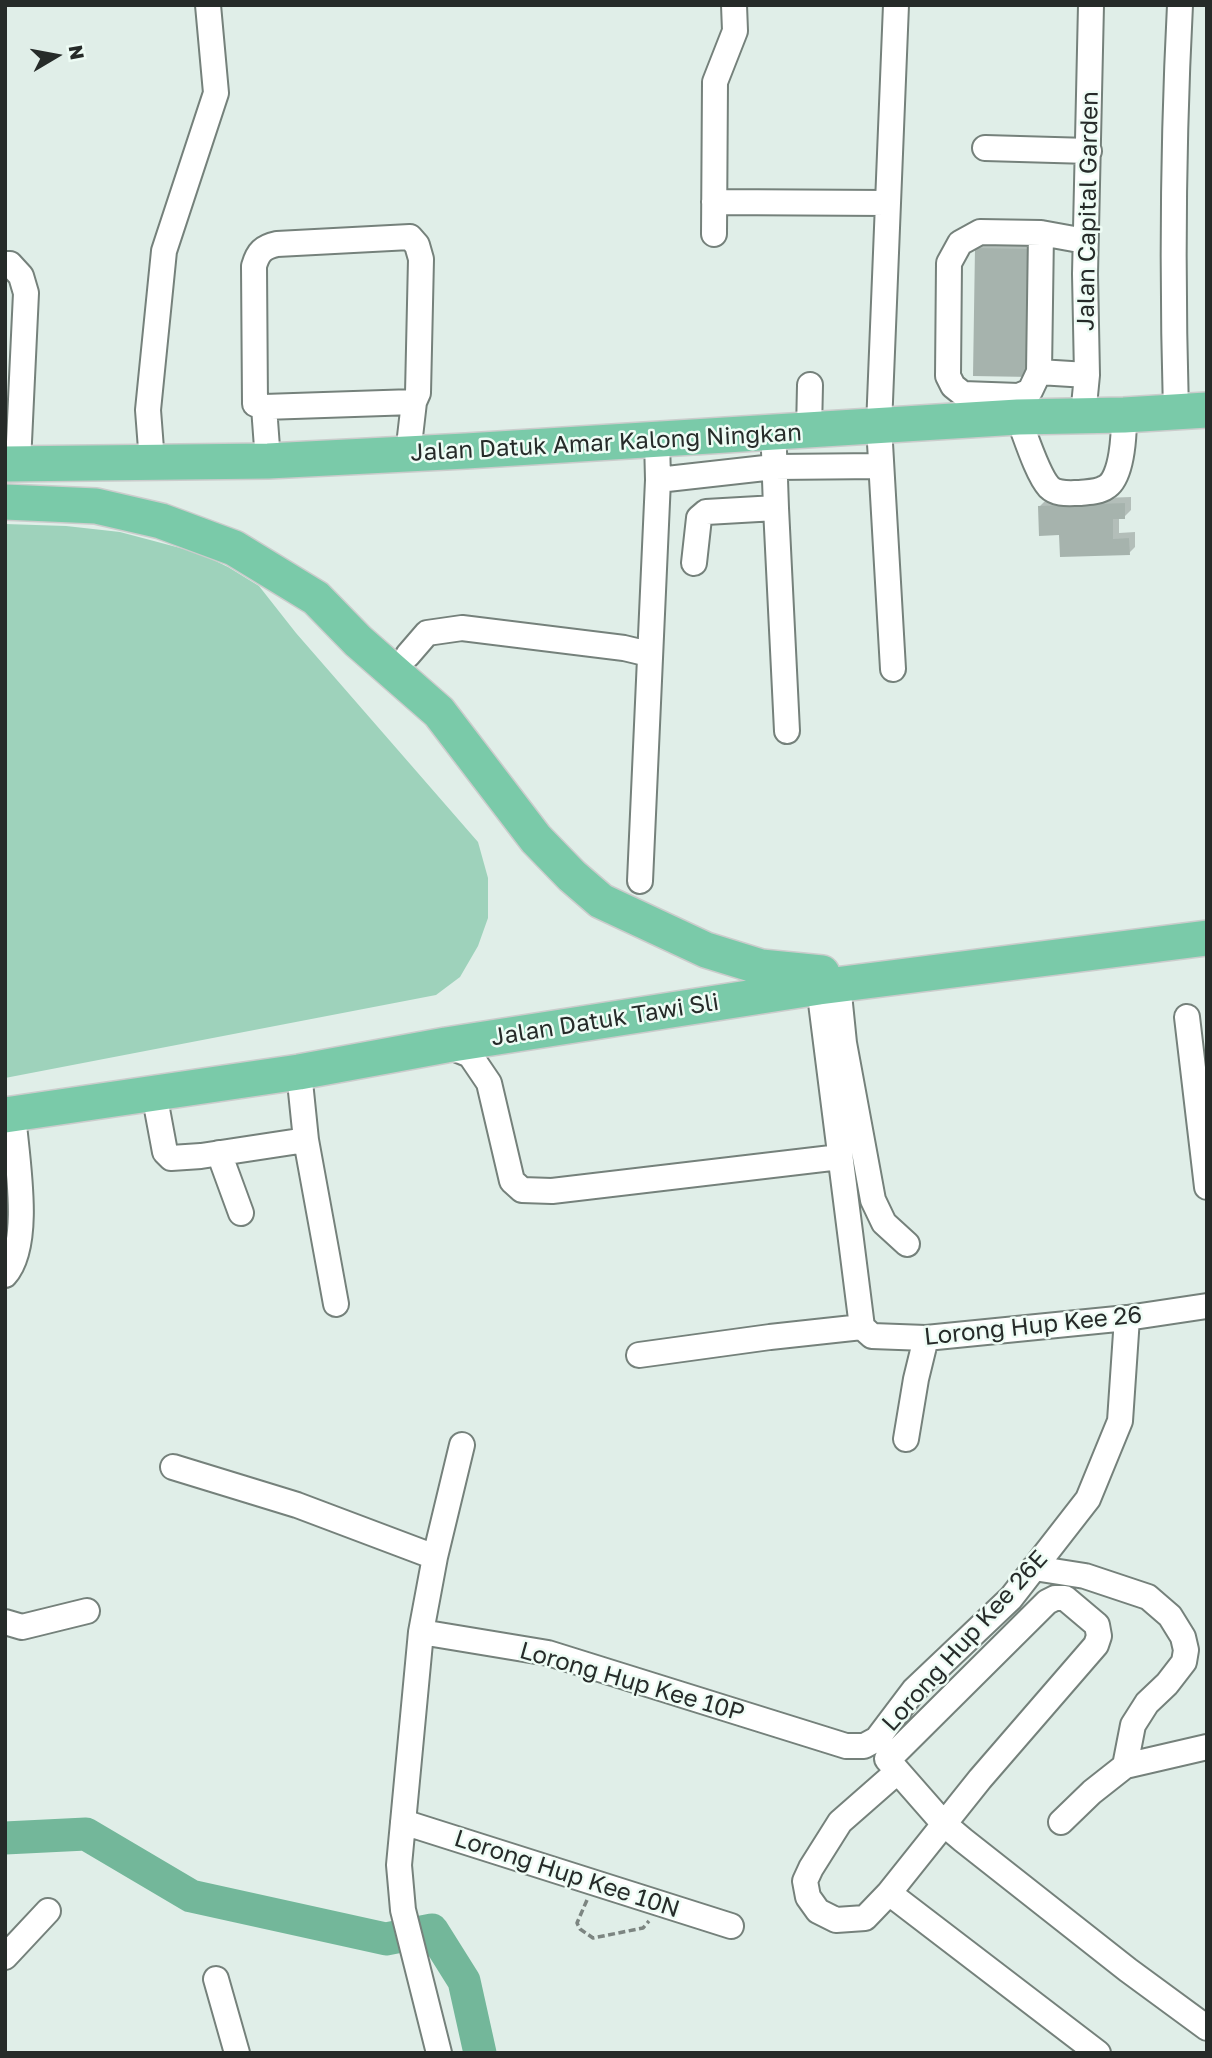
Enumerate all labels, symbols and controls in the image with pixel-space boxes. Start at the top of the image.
north arrow [21,21,91,91]
text: N [65,43,90,61]
street label: Jalan Capital Garden [1072,91,1104,331]
street label: Jalan Datuk Amar Kalong Ningkan [410,418,802,468]
street label: Jalan Datuk Tawi Sli [489,988,721,1052]
street label: Lorong Hup Kee 26 [923,1300,1143,1352]
street label: Lorong Hup Kee 26E [876,1545,1054,1737]
street label: Lorong Hup Kee 10P [516,1636,748,1728]
street label: Lorong Hup Kee 10N [451,1824,683,1924]

